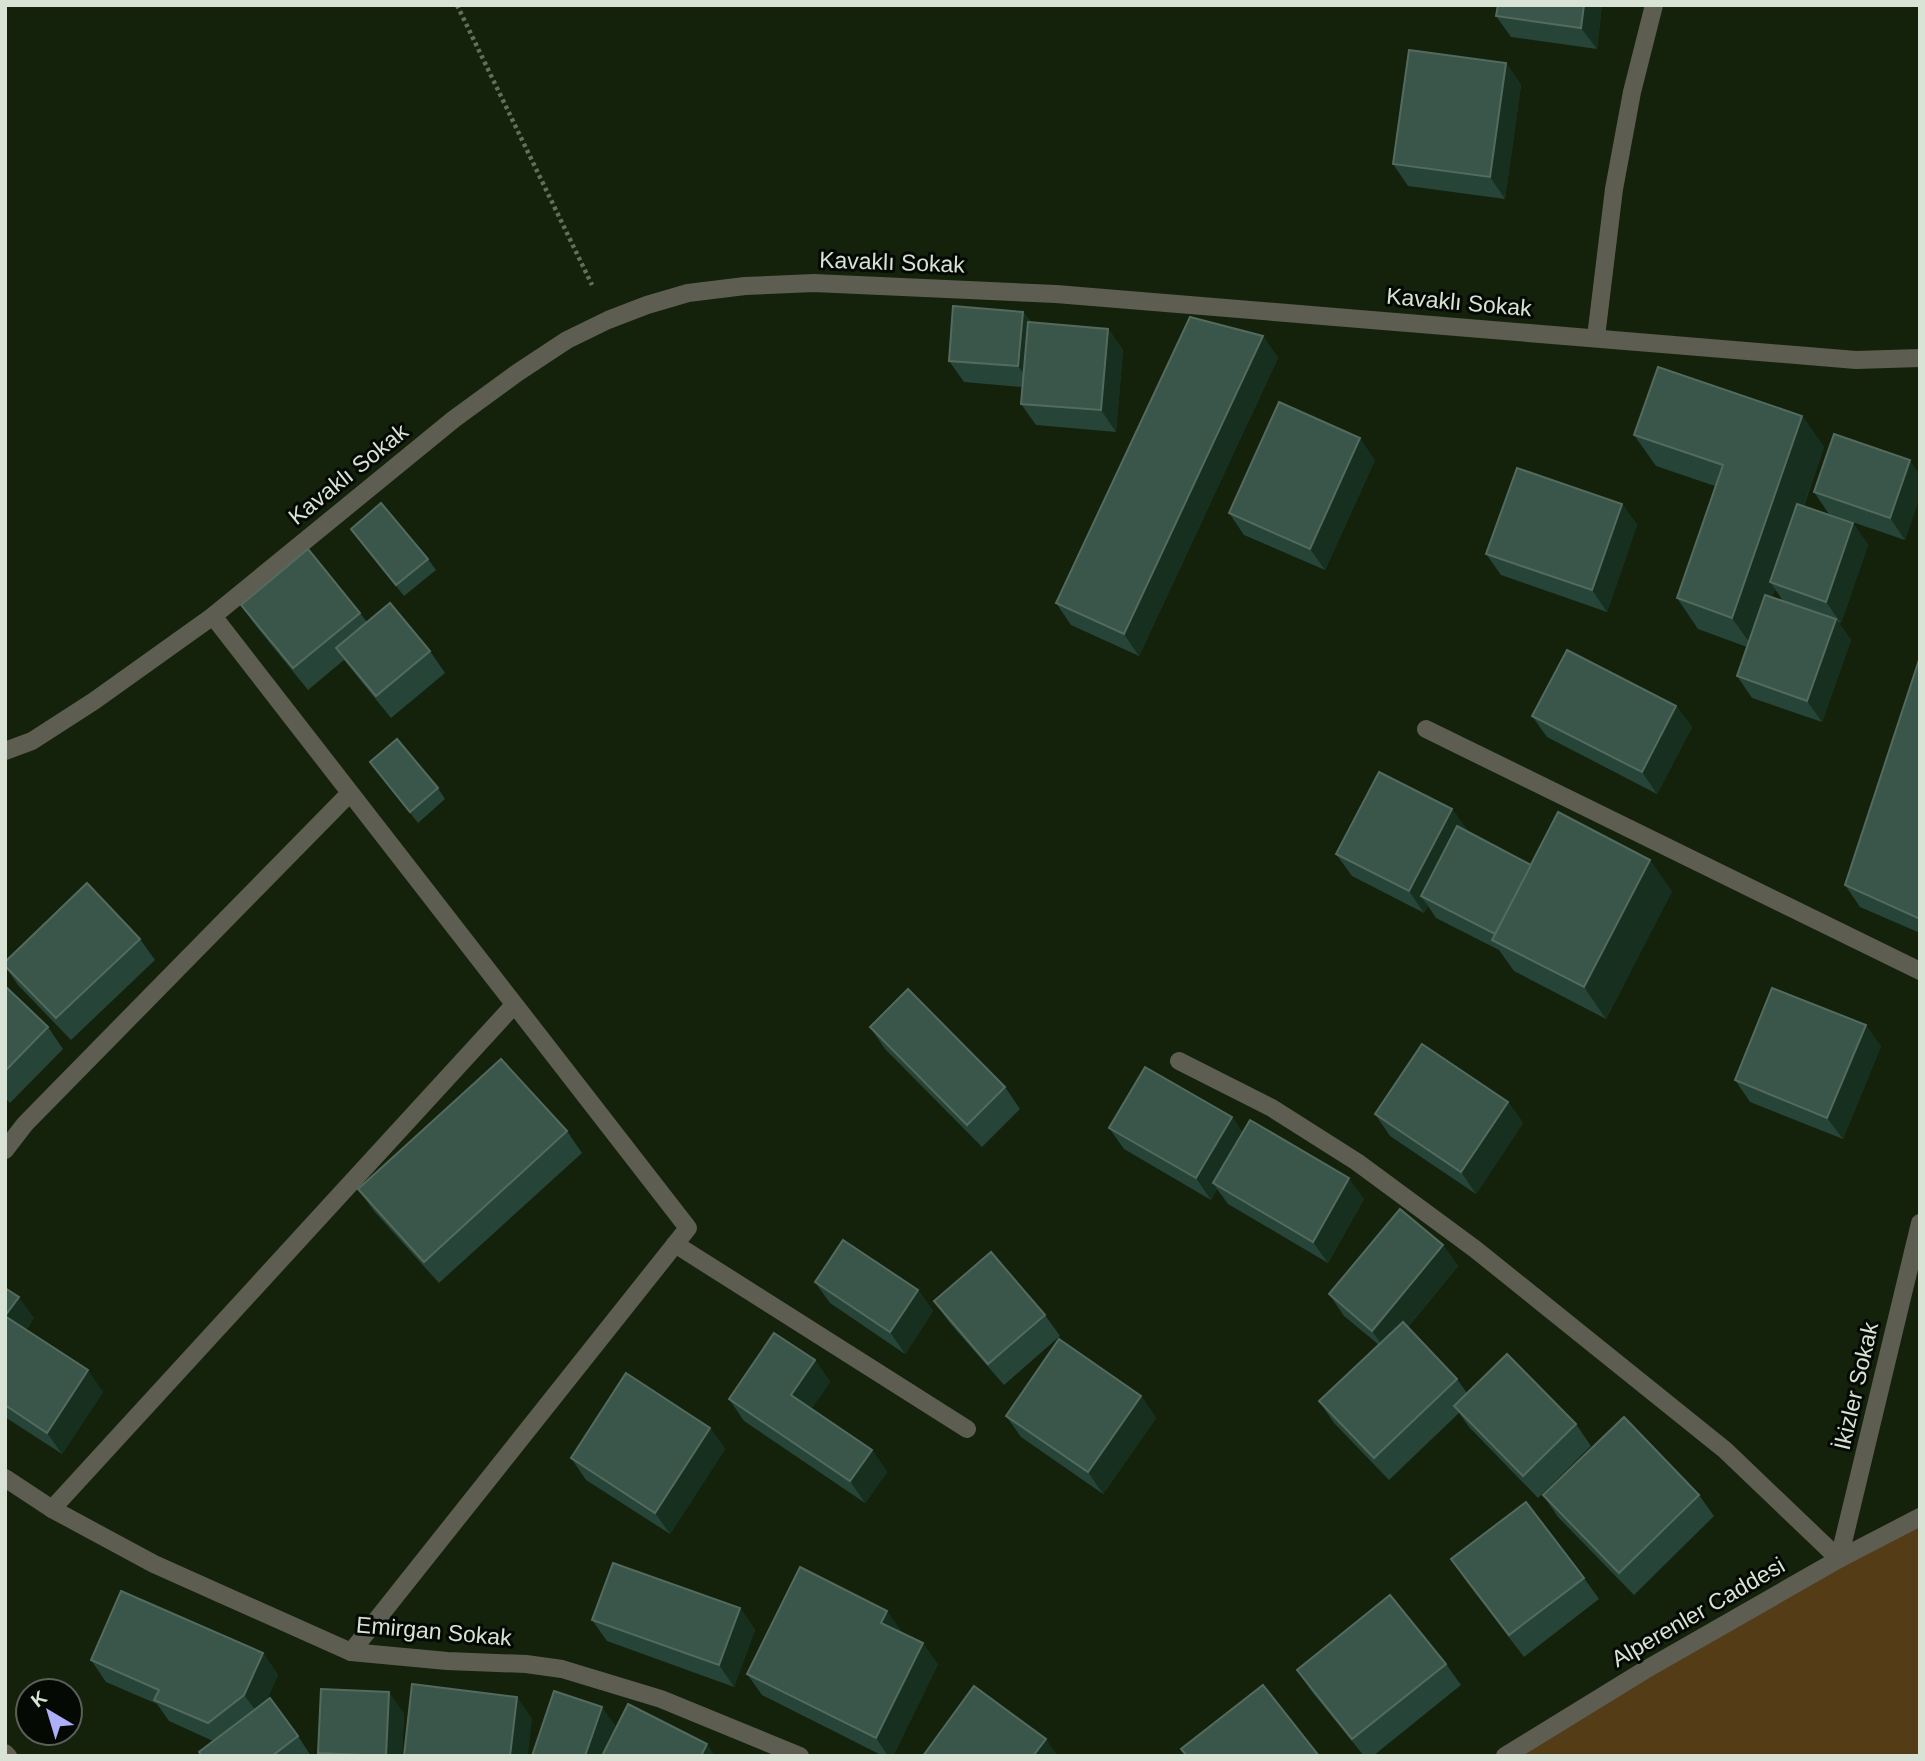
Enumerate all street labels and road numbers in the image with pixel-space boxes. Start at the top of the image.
street label: Kavaklı Sokak [819,246,966,278]
street label: Kavaklı Sokak [1385,283,1533,321]
street label: Kavaklı Sokak [283,418,413,530]
street label: İkizler Sokak [1829,1319,1883,1452]
street label: Alperenler Caddesi [1607,1552,1789,1672]
street label: Emirgan Sokak [355,1611,513,1651]

